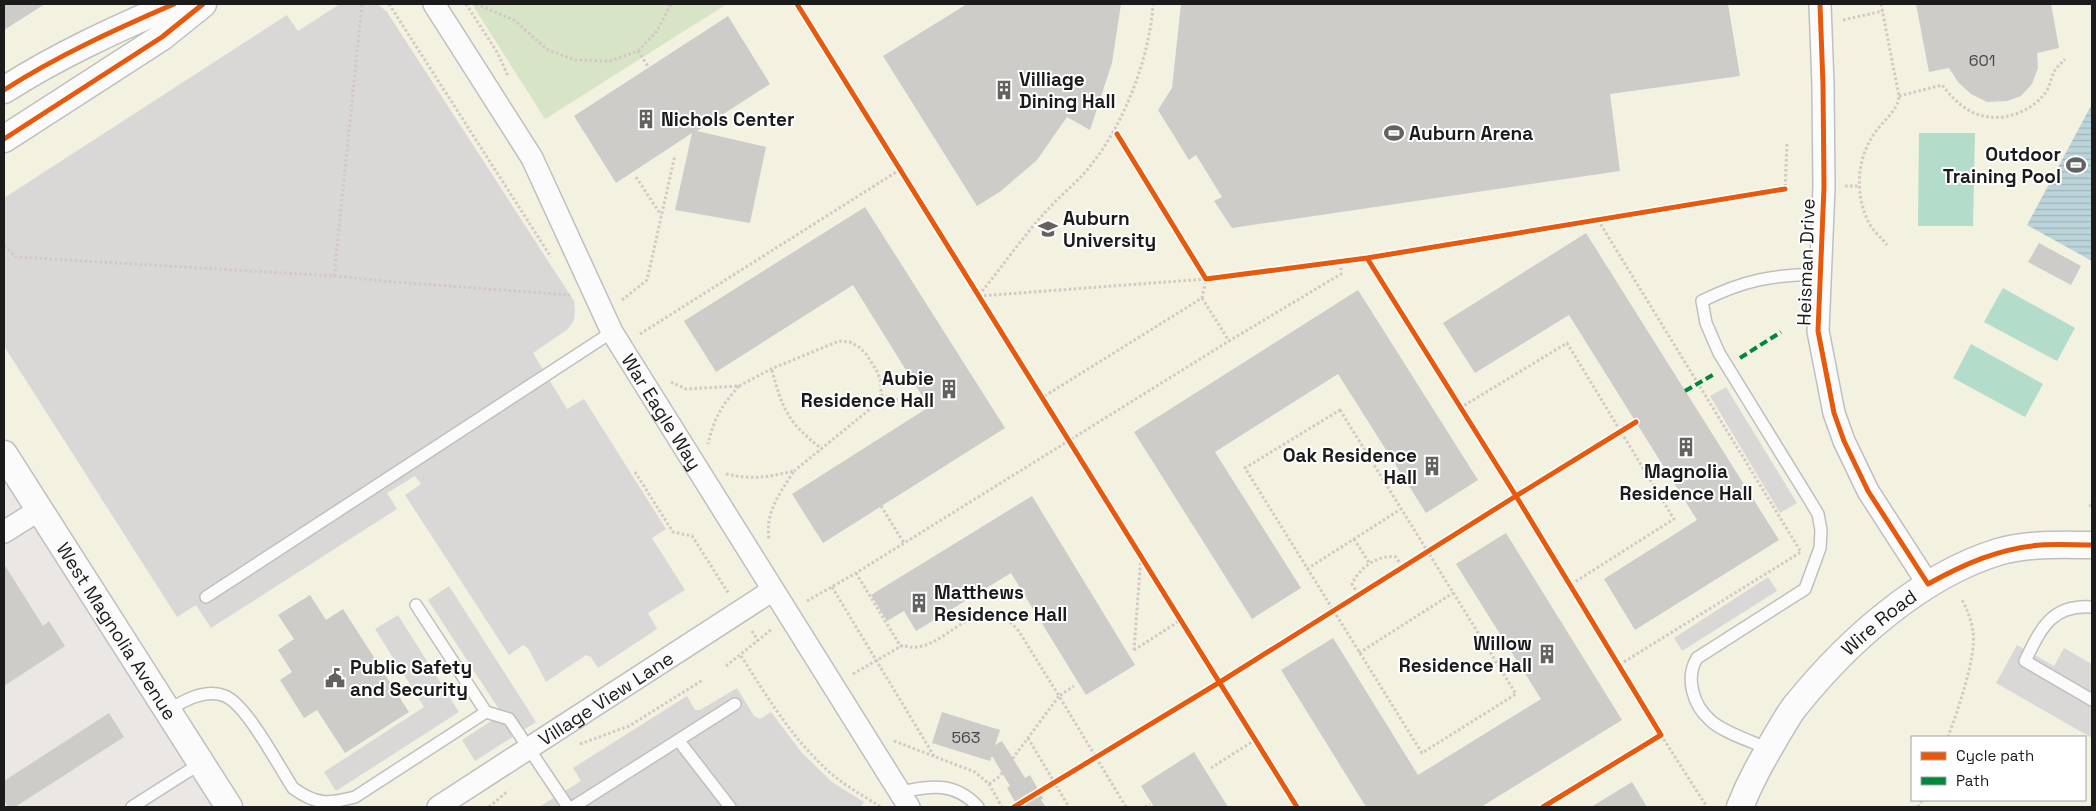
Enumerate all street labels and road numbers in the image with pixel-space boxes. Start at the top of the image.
street label: Heisman Drive [1791,198,1821,326]
street label: War Eagle Way [616,349,708,474]
street label: West Magnolia Avenue [51,538,183,725]
street label: Wire Road [1836,583,1921,661]
street label: Village View Lane [533,645,678,751]

